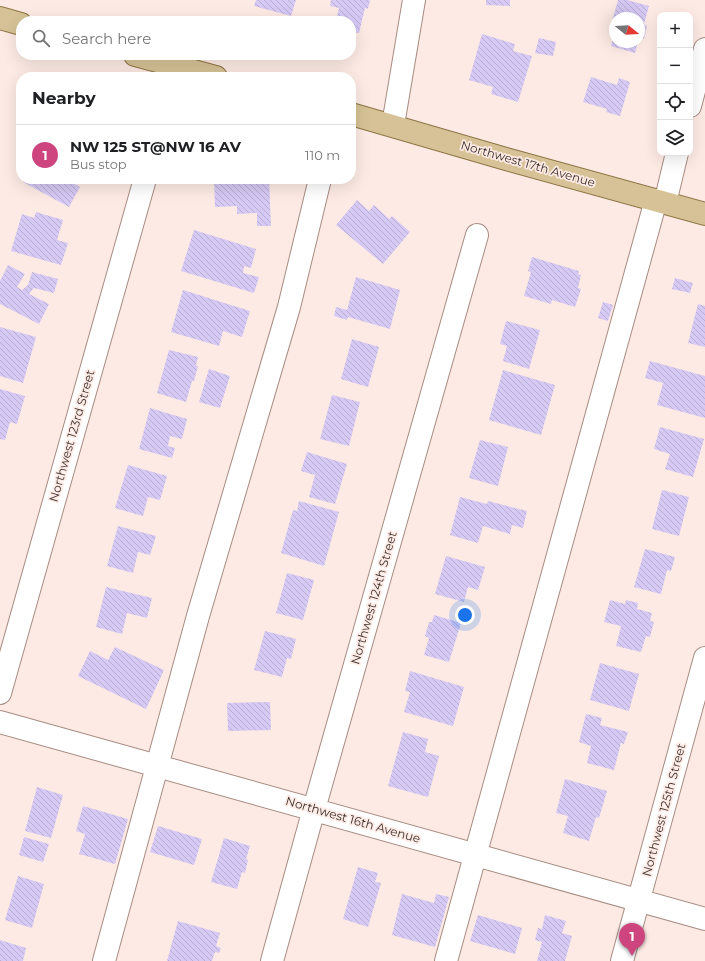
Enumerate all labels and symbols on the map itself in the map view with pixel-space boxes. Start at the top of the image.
north arrow [609,12,645,48]
street label: Northwest 17th Avenue [459,137,597,190]
street label: Northwest 123rd Street [45,368,98,504]
street label: Northwest 124th Street [347,529,400,666]
your location [455,605,475,625]
street label: Northwest 125th Street [639,742,689,878]
street label: Northwest 16th Avenue [284,793,422,846]
pin: 1 [619,923,645,956]

